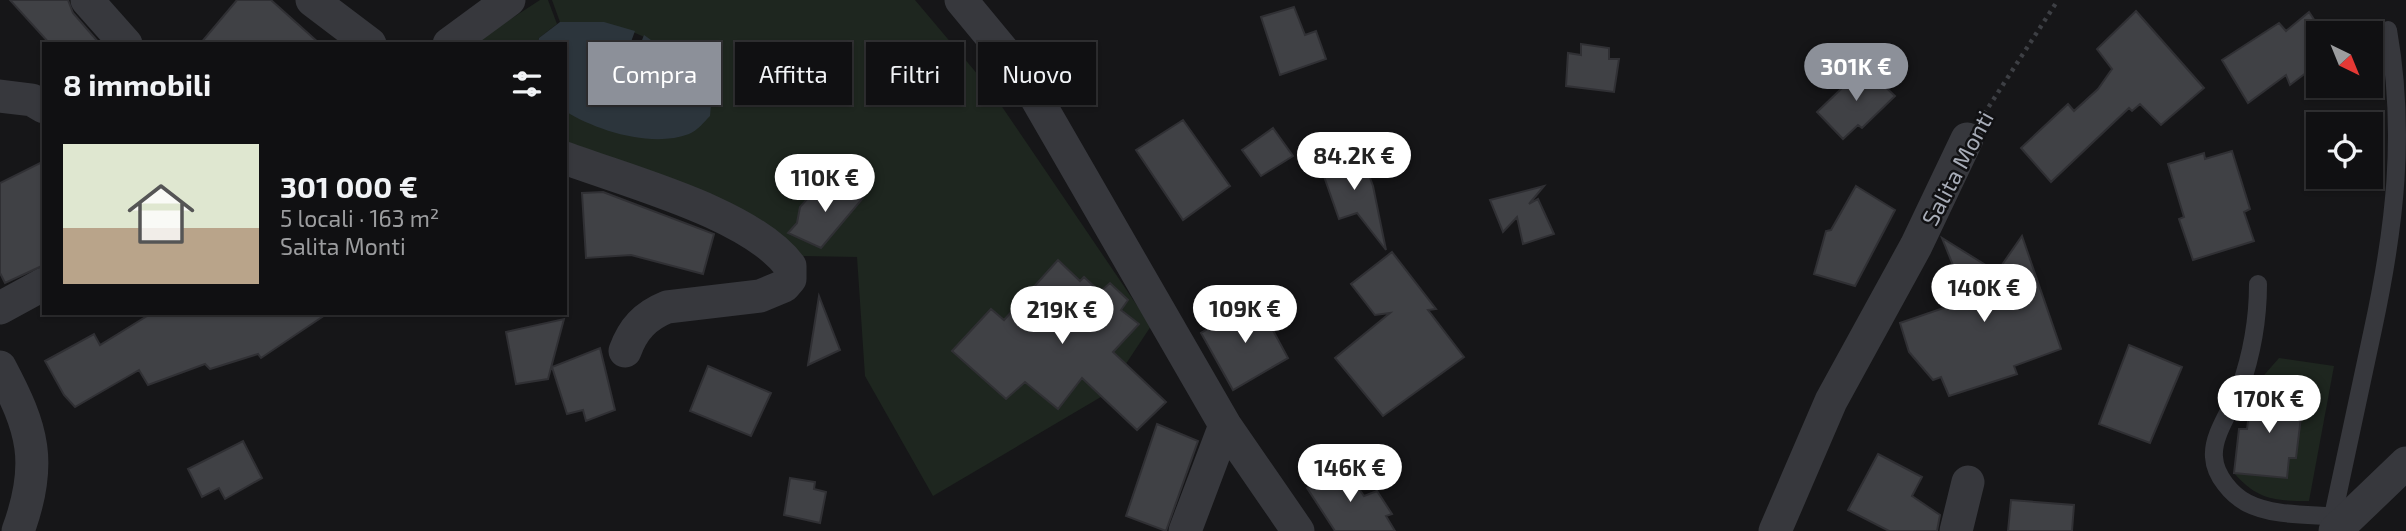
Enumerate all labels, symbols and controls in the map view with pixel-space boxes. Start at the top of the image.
north arrow [2306,21,2384,98]
map controls [2306,21,2383,189]
chip: Compra [588,42,721,105]
chip: Affitta [735,42,852,105]
chip: Filtri [866,42,964,105]
chip: Nuovo [978,42,1096,105]
pin: 301K € [1799,43,1913,103]
text: 301K € [1820,52,1892,80]
icon: filters [508,65,546,103]
text: 8 immobili [63,66,211,102]
street label: Salita Monti [1915,106,1999,230]
button: locate [2306,112,2383,189]
pin: 84.2K € [1289,132,1419,192]
text: 84.2K € [1313,141,1395,169]
pin: 110K € [768,154,882,214]
text: 110K € [791,163,859,191]
text: 301 000 € [280,168,418,204]
icon: home [119,172,203,256]
text: 5 locali · 163 m² [280,204,439,232]
text: Salita Monti [280,232,406,260]
pin: 140K € [1927,264,2041,324]
text: 140K € [1947,273,2021,301]
pin: 219K € [1005,286,1119,346]
pin: 109K € [1188,286,1302,345]
text: 109K € [1209,294,1281,322]
text: 219K € [1027,295,1097,323]
pin: 170K € [2212,376,2326,435]
text: 170K € [2234,384,2304,412]
pin: 146K € [1293,444,1407,504]
text: 146K € [1314,453,1386,481]

